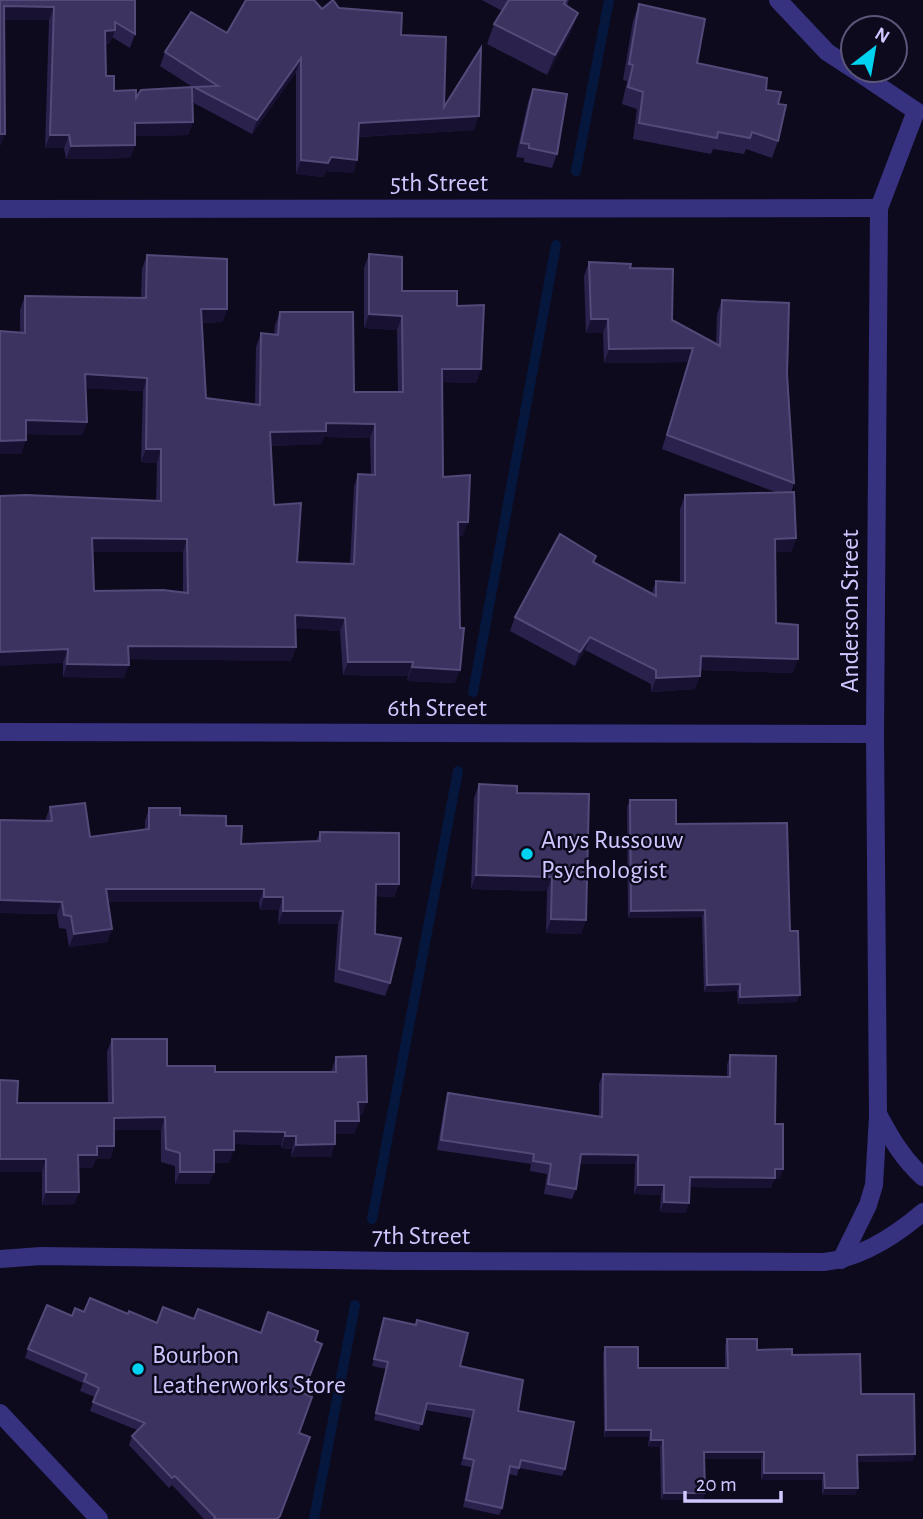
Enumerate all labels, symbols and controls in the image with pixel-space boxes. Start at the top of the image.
north arrow [839,14,909,84]
text: N [871,24,893,47]
street label: 5th Street [390,170,488,196]
street label: Anderson Street [837,529,863,693]
street label: 6th Street [387,695,487,721]
place label: Anys Russouw Psychologist [541,827,684,883]
marker: Anys Russouw Psychologist [519,846,535,862]
street label: 7th Street [372,1223,470,1249]
place label: Bourbon Leatherworks Store [152,1342,346,1398]
marker: Bourbon Leatherworks Store [130,1361,146,1377]
scale bar [685,1460,781,1504]
text: 20 m [696,1474,737,1495]

